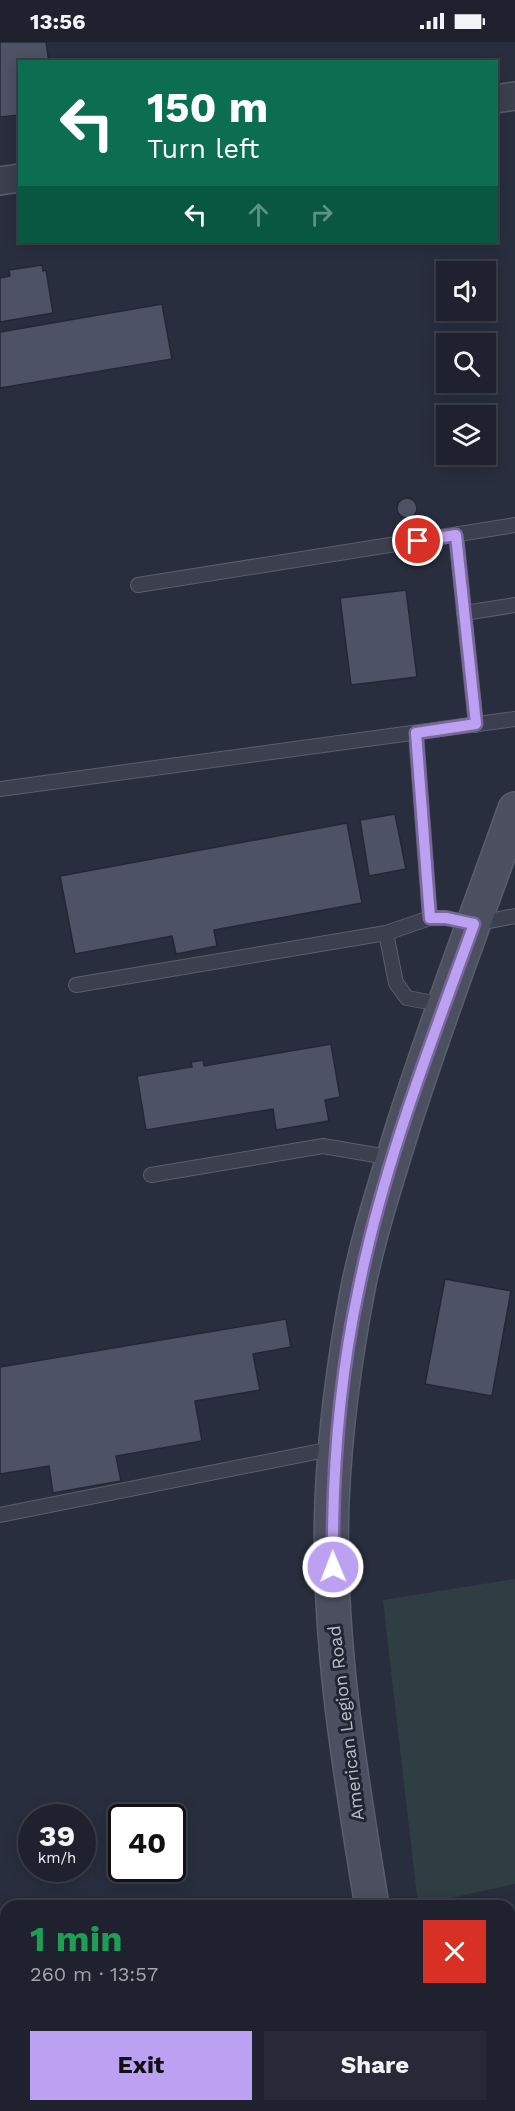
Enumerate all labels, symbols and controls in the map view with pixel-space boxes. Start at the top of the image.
text: 13:56 [30,9,86,34]
text: 150 m [147,83,268,132]
icon: left [48,84,126,162]
text: Turn left [147,133,259,165]
icon: left [179,198,212,231]
icon: ahead [242,198,275,231]
icon: right [305,198,338,231]
map controls [436,261,496,465]
button: sound [436,261,496,321]
button: search [436,333,496,393]
button: layers [436,405,496,465]
pin [392,515,443,566]
icon: arrive [401,524,434,557]
position arrow [301,1535,365,1599]
street label: American Legion Road [323,1624,368,1822]
speed limit sign: 40 [108,1804,186,1882]
text: 39 [39,1818,75,1853]
text: km/h [38,1849,76,1867]
text: 1 min [30,1918,122,1960]
button: close [423,1920,486,1983]
text: 260 m · 13:57 [30,1962,158,1986]
button: Exit [30,2031,252,2100]
button: Share [264,2031,486,2100]

